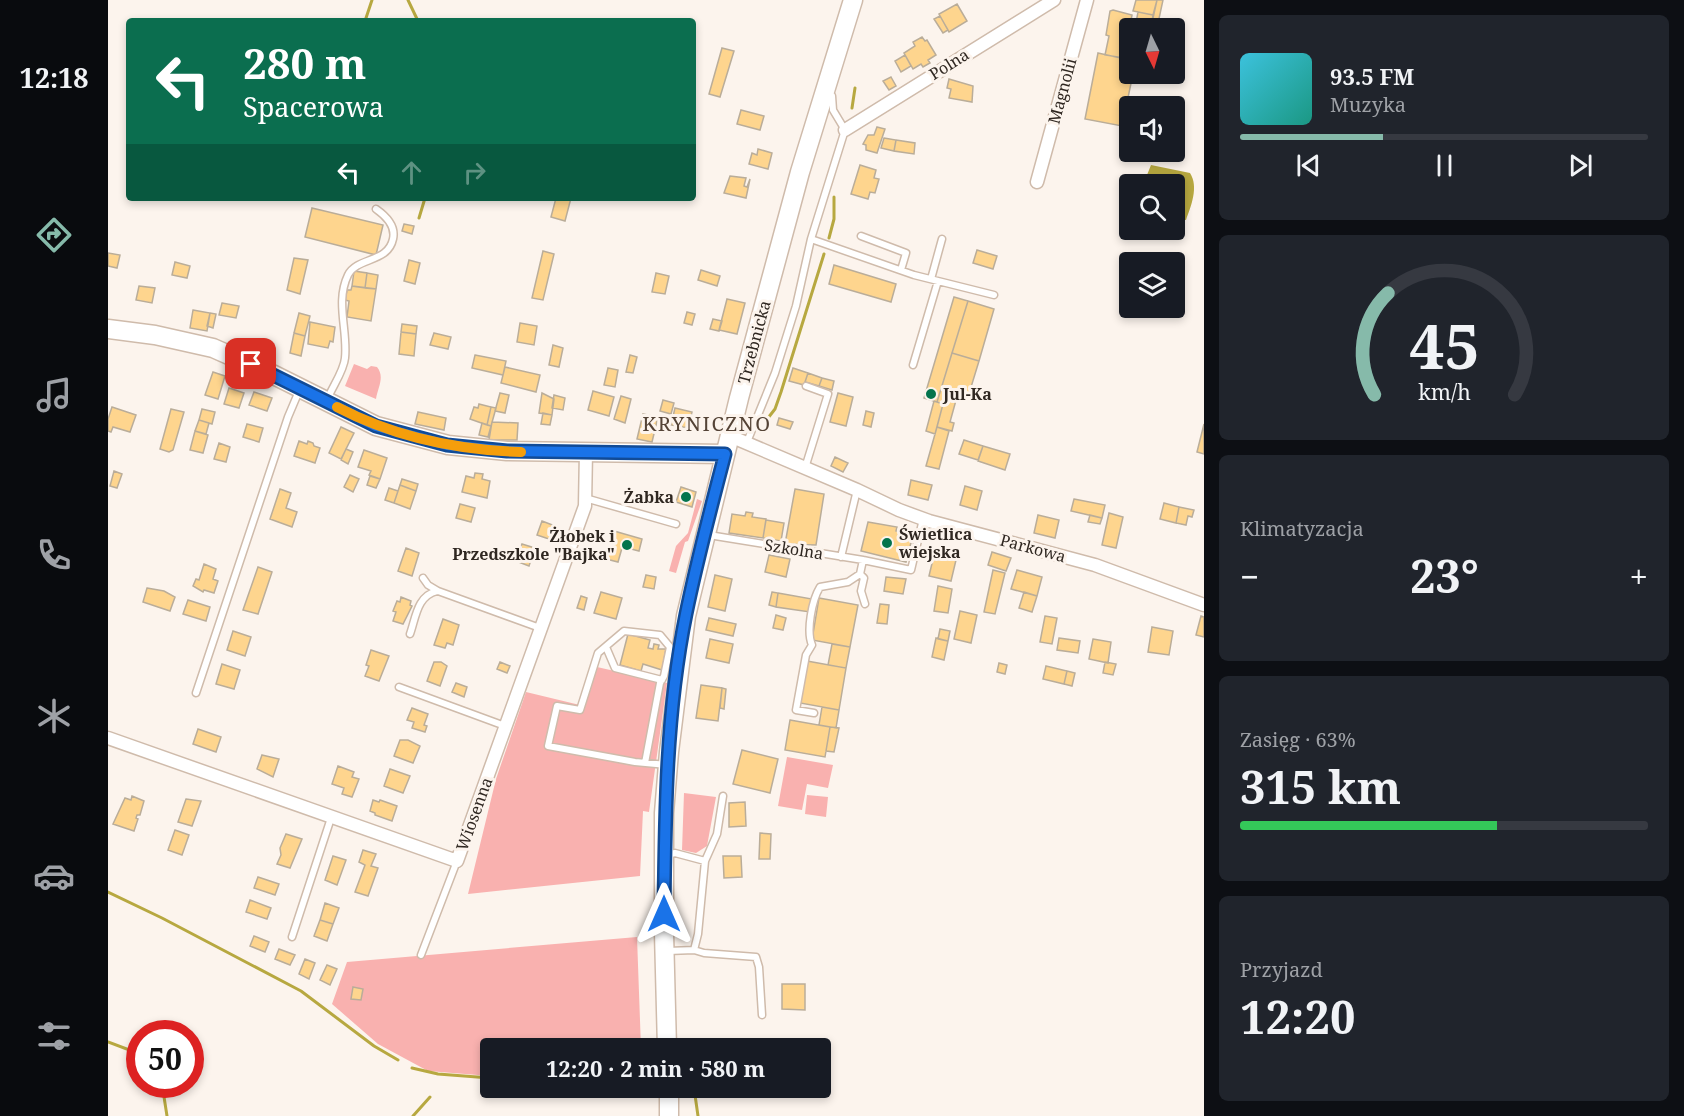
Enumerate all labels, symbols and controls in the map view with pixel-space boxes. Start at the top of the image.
north arrow [1119,18,1185,84]
map controls [1119,18,1185,318]
text: 280 m [243,34,367,91]
icon: left [144,42,222,120]
street label: Polna [925,43,973,85]
street label: Magnolii [1043,56,1081,126]
text: 12:18 [19,59,89,96]
text: 93.5 FM [1330,61,1414,91]
text: Spacerowa [243,88,384,125]
text: Muzyka [1330,91,1406,118]
button: sound [1119,96,1185,162]
icon: previous [1292,149,1325,182]
icon: pause [1428,149,1461,182]
icon: next [1564,149,1597,182]
icon: left [332,156,365,189]
icon: ahead [395,156,428,189]
icon: right [458,156,491,189]
button: search [1119,174,1185,240]
icon: directions [33,214,75,256]
button: layers [1119,252,1185,318]
street label: Trzebnicka [732,298,776,386]
text: 45 [1409,302,1479,387]
pin [225,338,276,389]
icon: arrive [234,347,267,380]
icon: music [33,374,75,416]
text: km/h [1418,377,1471,406]
place label: Jul-Ka [942,383,992,405]
marker: Jul-Ka [924,387,938,401]
district label: KRYNICZNO [642,410,772,437]
place label: Żabka [624,486,674,508]
marker: Żabka [679,490,693,504]
text: Klimatyzacja [1240,515,1364,542]
place label: Świetlica wiejska [898,523,973,563]
place label: Żłobek i Przedszkole "Bajka" [452,525,615,565]
street label: Parkowa [998,529,1068,567]
street label: Szkolna [763,533,825,565]
icon: phone [33,534,75,576]
marker: Świetlica wiejska [880,536,894,550]
marker: Żłobek i Przedszkole "Bajka" [620,538,634,552]
text: 23° [1410,545,1479,606]
text: − [1240,554,1259,599]
text: + [1630,554,1648,599]
icon: climate [33,695,75,737]
text: Zasięg · 63% [1240,726,1356,753]
text: 315 km [1240,756,1401,817]
street label: Wiosenna [451,774,497,854]
icon: car [33,855,75,897]
position arrow [632,882,696,946]
text: Przyjazd [1240,956,1323,983]
text: 12:20 [1240,986,1355,1047]
icon: filters [33,1015,75,1057]
speed limit sign: 50 [126,1020,204,1098]
text: 12:20 · 2 min · 580 m [546,1053,765,1083]

